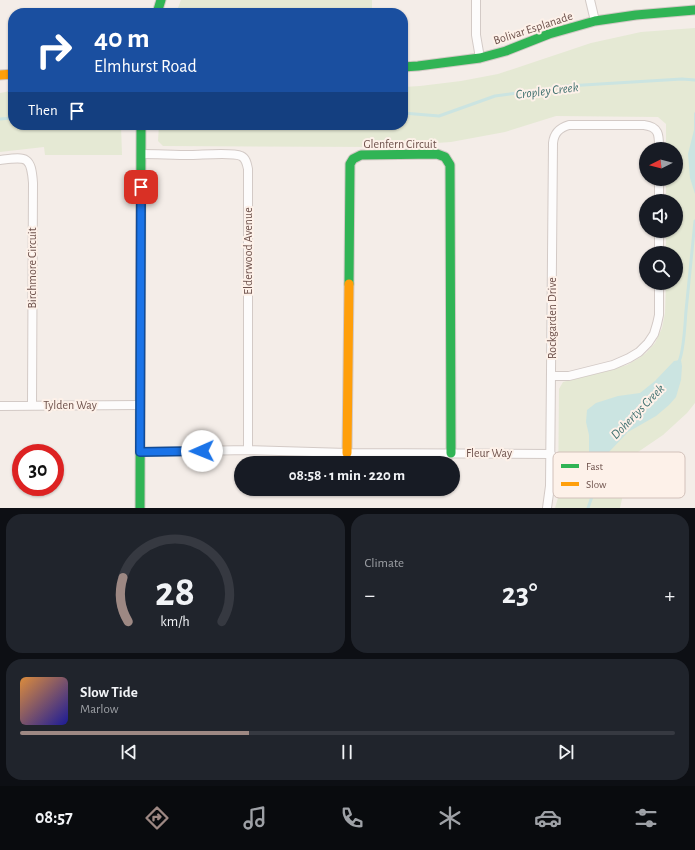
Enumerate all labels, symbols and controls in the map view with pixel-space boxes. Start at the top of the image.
street label: Bolivar Esplanade [492,10,574,46]
icon: right [28,24,80,76]
text: 40 m [94,25,150,53]
text: Elmhurst Road [94,58,197,76]
water label: Cropley Creek [515,81,579,102]
icon: arrive [66,100,88,122]
text: Then [28,103,58,118]
street label: Glenfern Circuit [363,138,437,150]
north arrow [639,142,683,186]
map controls [639,142,683,290]
pin [124,170,158,204]
icon: arrive [130,176,152,198]
button: sound [639,194,683,238]
street label: Elderwood Avenue [242,207,254,295]
street label: Birchmore Circuit [26,227,38,309]
button: search [639,246,683,290]
street label: Rockgarden Drive [546,277,558,359]
water label: Dohertys Creek [609,382,667,442]
street label: Tylden Way [43,399,97,412]
position arrow [181,430,223,472]
speed limit sign: 30 [12,444,64,496]
street label: Fleur Way [466,447,512,460]
legend [553,452,685,498]
text: Fast [586,461,604,472]
text: 08:58 · 1 min · 220 m [289,468,405,483]
text: Slow [586,479,607,490]
text: Climate [365,557,404,570]
text: 28 [155,571,195,612]
text: 23° [502,579,538,609]
text: − [365,584,375,606]
text: + [664,584,675,606]
text: km/h [161,614,190,628]
text: Slow Tide [80,685,138,700]
text: Marlow [80,703,118,716]
icon: previous [118,741,140,763]
icon: pause [336,741,358,763]
icon: next [555,741,577,763]
icon: directions [143,804,171,832]
icon: music [241,804,269,832]
icon: phone [338,804,366,832]
icon: climate [436,804,464,832]
icon: car [534,804,562,832]
icon: filters [632,804,660,832]
text: 08:57 [35,809,73,827]

